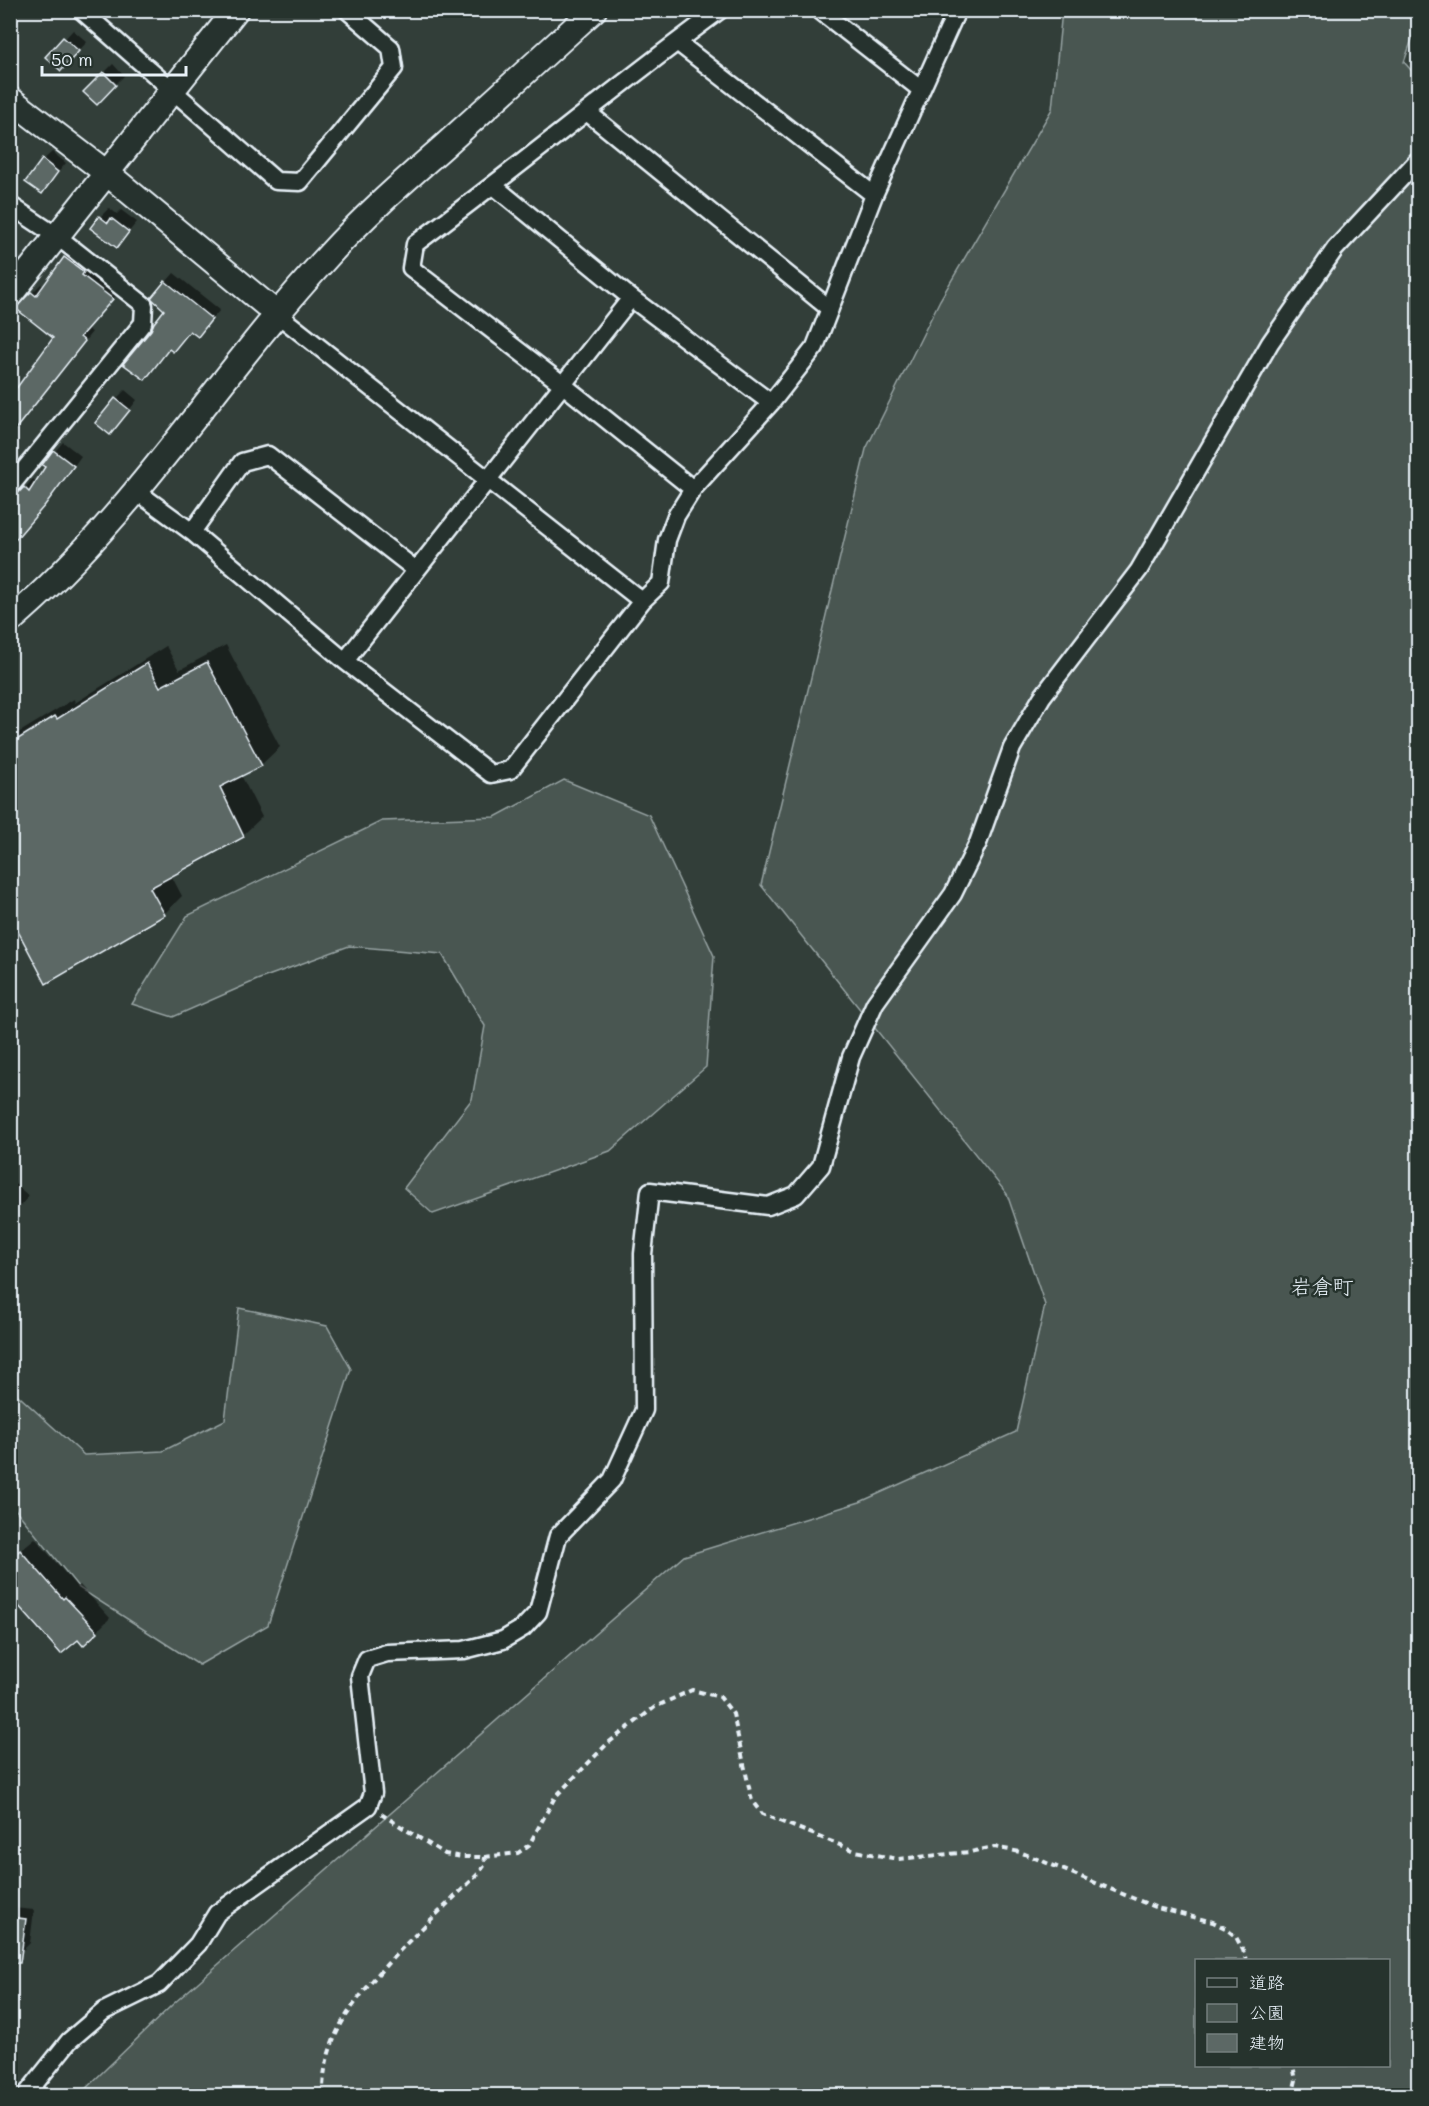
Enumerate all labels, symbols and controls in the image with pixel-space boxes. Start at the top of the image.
scale bar [42,39,186,77]
text: 50 m [51,47,93,71]
district label: 岩倉町 [1291,1272,1354,1299]
legend [1195,1959,1390,2067]
text: 道路 [1249,1970,1285,1994]
text: 公園 [1249,2000,1285,2024]
text: 建物 [1249,2030,1285,2054]

